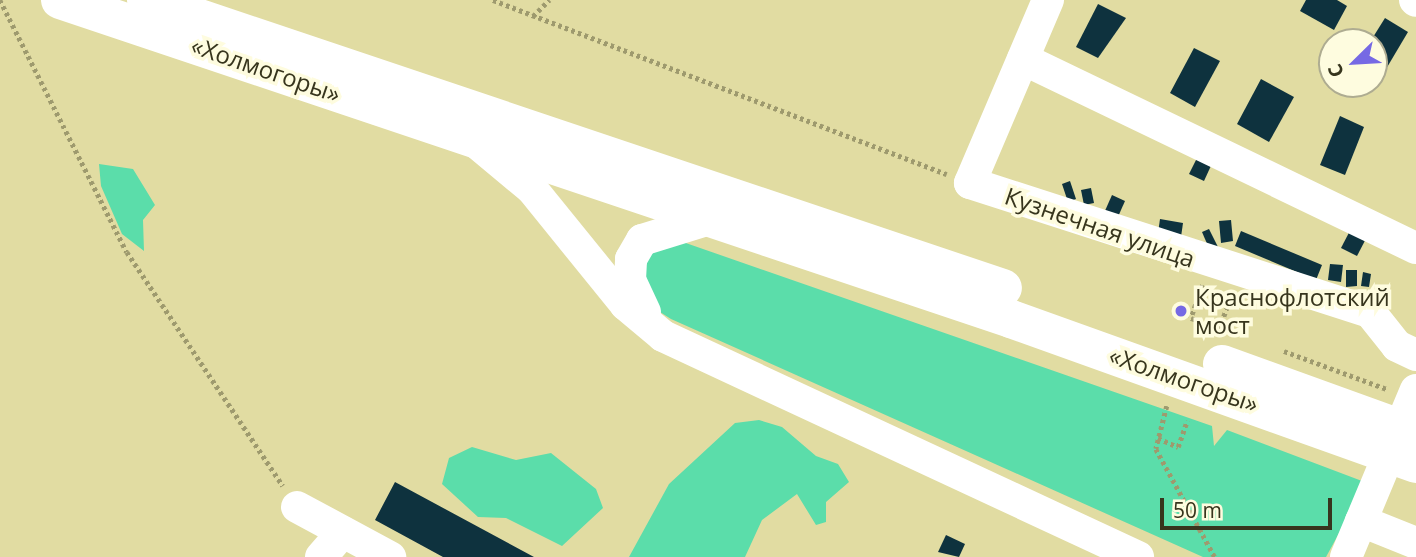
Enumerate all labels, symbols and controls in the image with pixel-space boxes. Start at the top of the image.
north arrow [1318,28,1388,98]
street label: «Холмогоры» [188,30,344,108]
text: С [1321,60,1350,82]
street label: Кузнечная улица [1001,181,1199,273]
place label: Краснофлотский мост [1195,283,1390,339]
marker: Краснофлотский мост [1173,303,1189,319]
street label: «Холмогоры» [1106,340,1262,418]
scale bar [1164,484,1336,528]
text: 50 m [1173,496,1222,524]

